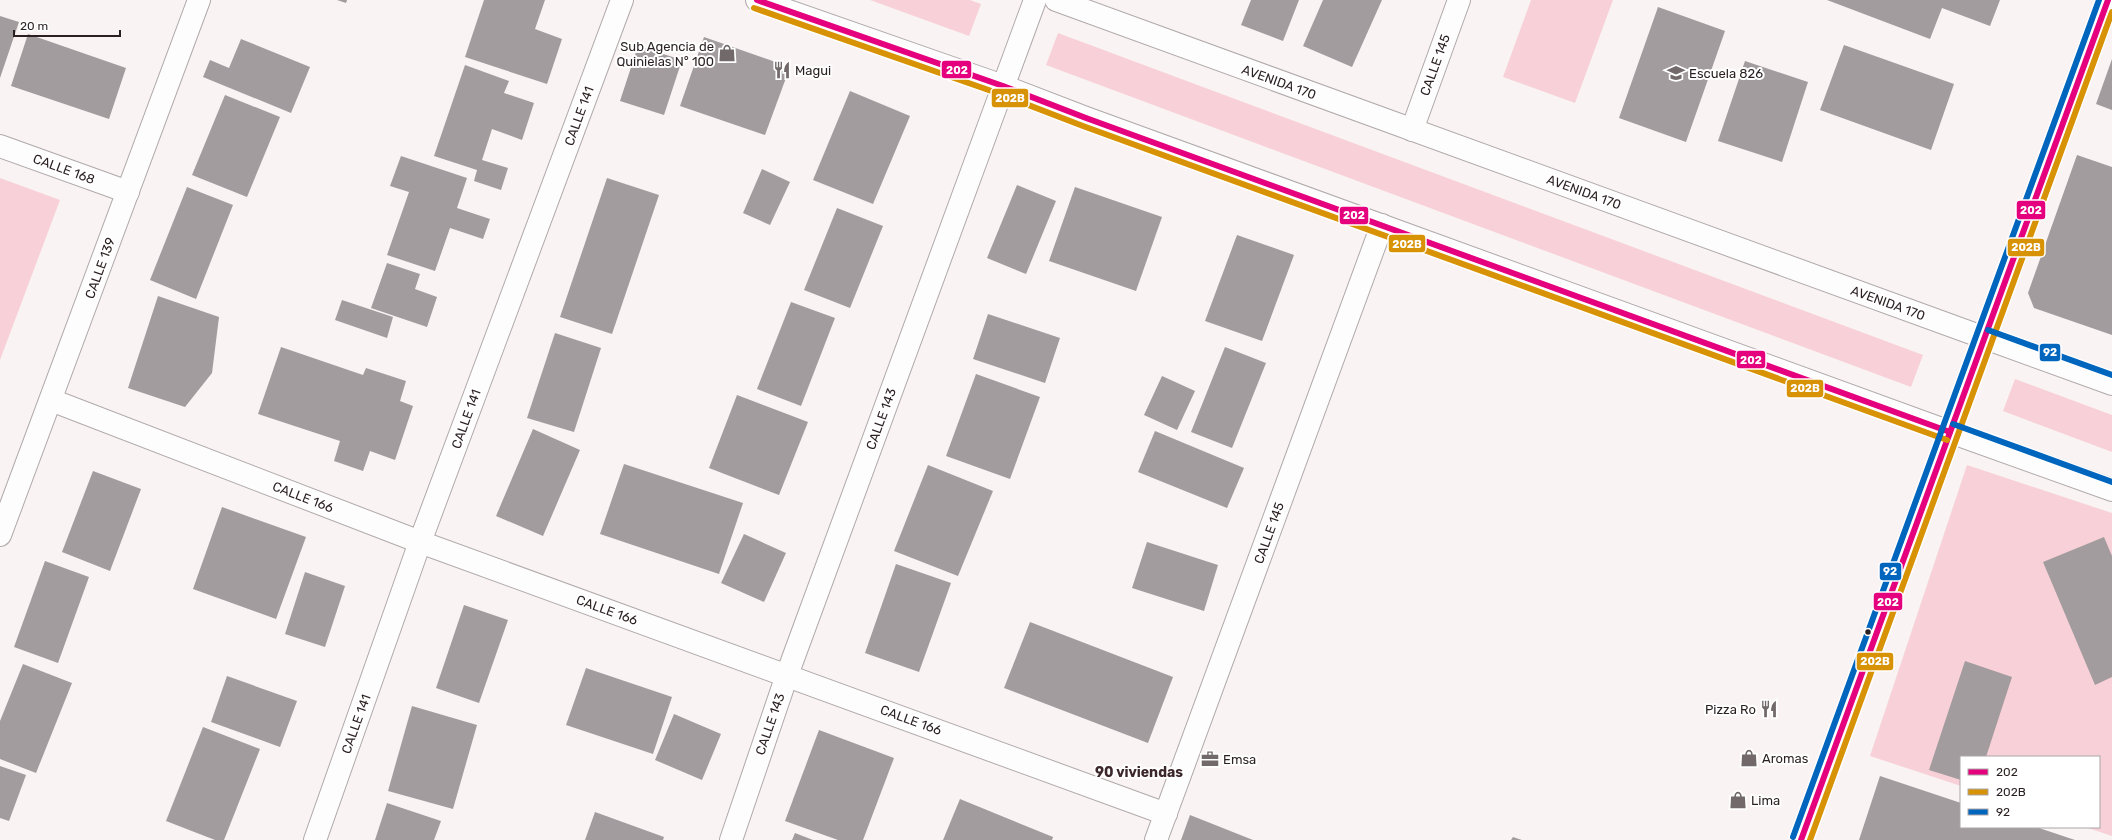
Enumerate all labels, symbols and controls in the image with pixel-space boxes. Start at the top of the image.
scale bar [14,12,120,38]
text: 20 m [20,19,48,33]
street label: CALLE 145 [1417,32,1453,98]
place label: Sub Agencia de Quinielas N° 100 [616,39,714,69]
shop icon: Sub Agencia de Quinielas N° 100 [717,43,737,63]
restaurant icon: Magui [772,60,792,80]
line badge: 202 [941,60,972,79]
street label: AVENIDA 170 [1240,62,1318,102]
place label: Magui [795,63,831,79]
school or university icon: Escuela 826 [1666,63,1686,83]
text: 202 [946,64,968,77]
place label: Escuela 826 [1689,66,1763,81]
street label: CALLE 141 [561,84,597,148]
line badge: 202B [991,88,1029,108]
text: 202B [995,92,1025,105]
street label: CALLE 168 [31,151,97,187]
street label: AVENIDA 170 [1545,172,1623,212]
line badge: 202 [2016,200,2046,220]
text: 202 [2020,204,2042,217]
line badge: 202 [1339,206,1369,225]
text: 202 [1343,209,1365,222]
line badge: 202B [1388,234,1426,253]
street label: CALLE 139 [82,235,118,301]
text: 202B [1392,238,1422,251]
line badge: 202B [2007,238,2045,257]
text: 202B [2011,241,2041,254]
street label: AVENIDA 170 [1849,283,1927,323]
line badge: 92 [2039,343,2061,362]
text: 92 [2043,346,2057,359]
line badge: 202 [1736,350,1766,369]
text: 202 [1740,354,1762,367]
line badge: 202B [1786,379,1824,398]
text: 202B [1790,382,1820,395]
street label: CALLE 143 [863,386,899,452]
street label: CALLE 141 [448,387,484,451]
street label: CALLE 166 [270,478,336,516]
street label: CALLE 145 [1251,500,1287,566]
line badge: 92 [1879,562,1902,581]
text: 92 [1883,565,1897,578]
street label: CALLE 166 [574,592,640,628]
line badge: 202 [1873,592,1903,611]
text: 202 [1877,596,1899,609]
unlabelled marker [1863,627,1873,637]
line badge: 202B [1856,652,1894,671]
text: 202B [1860,655,1890,668]
street label: CALLE 143 [752,691,788,757]
street label: CALLE 141 [338,692,374,756]
restaurant icon: Pizza Ro [1759,699,1779,719]
street label: CALLE 166 [878,702,944,738]
place label: Pizza Ro [1705,702,1756,717]
shop icon: Aromas [1739,748,1759,768]
office icon: Emsa [1200,749,1220,769]
place label: Aromas [1762,751,1809,766]
place label: Emsa [1223,752,1256,767]
legend [1960,756,2100,828]
district label: 90 viviendas [1095,764,1183,781]
text: 202 [1996,765,2018,779]
text: 202B [1996,785,2026,799]
shop icon: Lima [1728,790,1748,810]
place label: Lima [1751,793,1780,808]
text: 92 [1996,805,2010,819]

